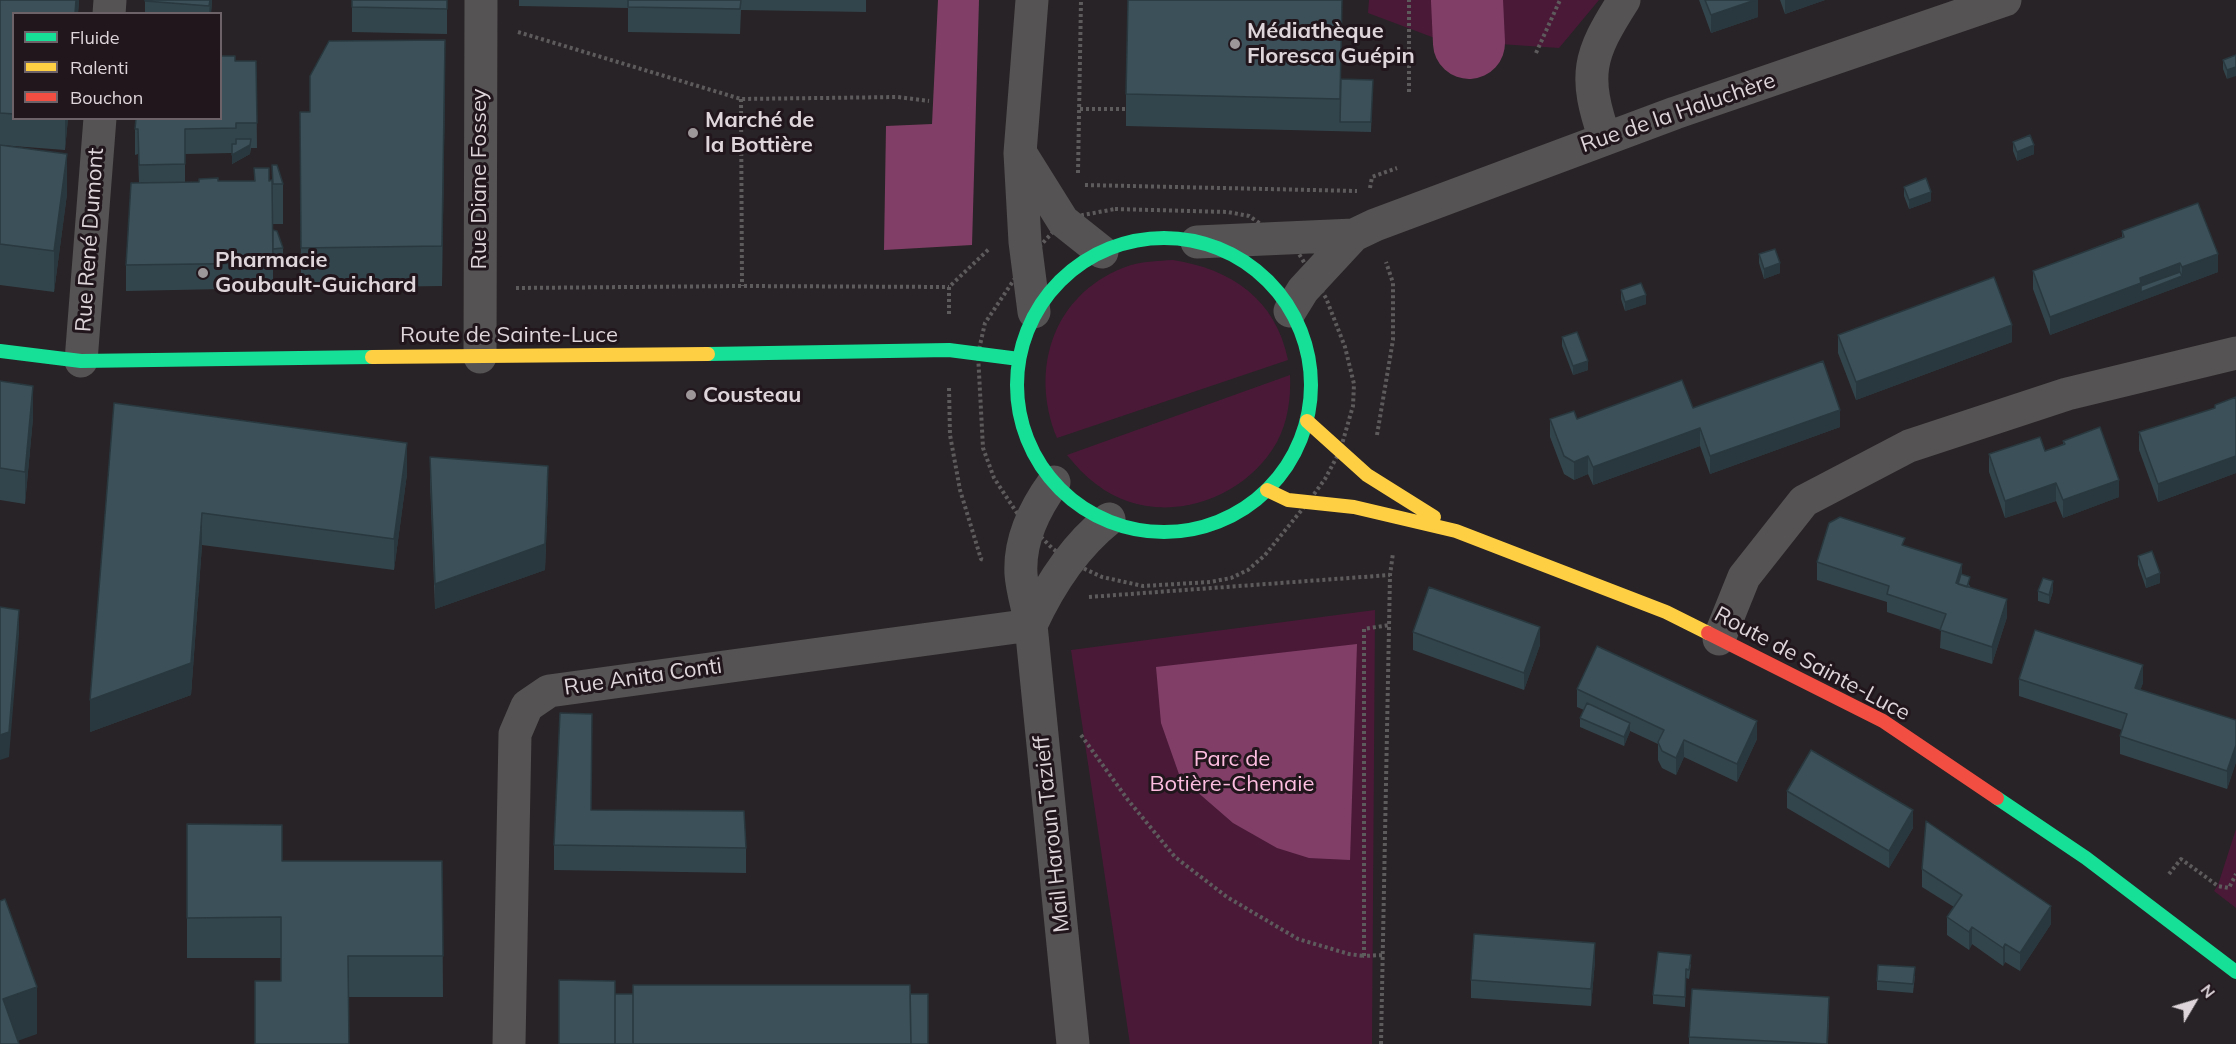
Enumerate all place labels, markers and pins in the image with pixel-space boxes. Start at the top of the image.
place label: Médiathèque Floresca Guépin [1247,18,1415,70]
marker: Médiathèque Floresca Guépin [1228,37,1242,51]
place label: Marché de la Bottière [705,107,814,158]
marker: Marché de la Bottière [686,126,700,140]
place label: Pharmacie Goubault-Guichard [215,247,417,298]
marker: Pharmacie Goubault-Guichard [196,266,210,280]
place label: Cousteau [703,382,801,408]
marker: Cousteau [684,388,698,402]

